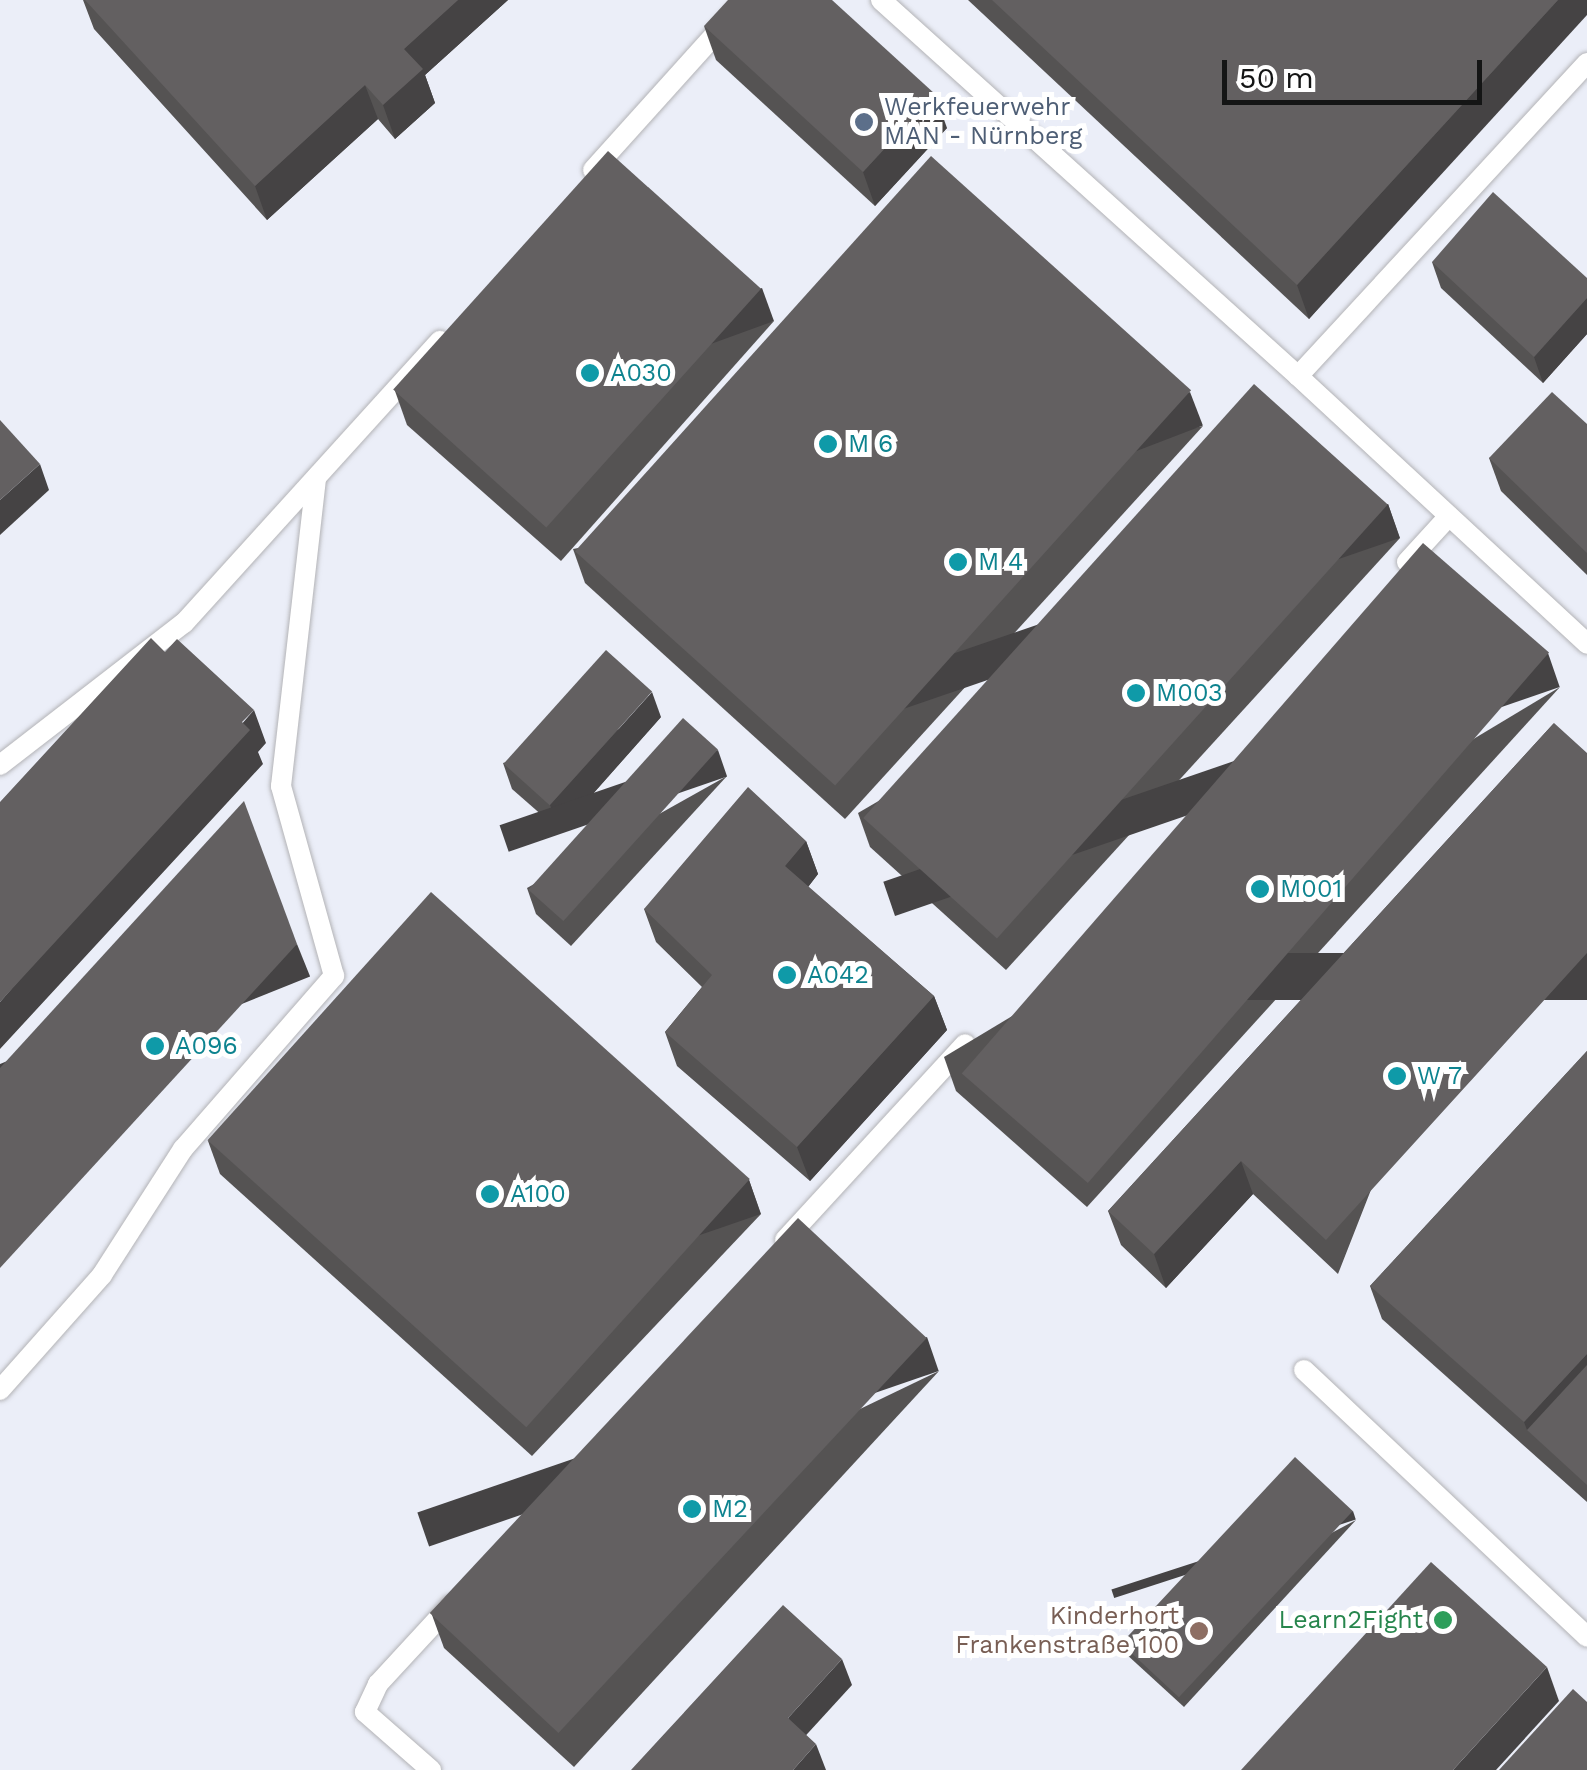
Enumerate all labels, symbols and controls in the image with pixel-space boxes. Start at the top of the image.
scale bar [1227,40,1487,102]
text: 50 m [1239,60,1314,95]
place label: Werkfeuerwehr MAN - Nürnberg [884,93,1082,152]
marker: Werkfeuerwehr MAN - Nürnberg [853,111,875,133]
place label: A030 [610,358,672,388]
marker: A030 [579,362,601,384]
place label: M 6 [848,429,893,459]
marker: M 6 [817,433,839,455]
place label: M 4 [978,547,1023,577]
marker: M 4 [947,551,969,573]
place label: M003 [1156,678,1223,708]
marker: M003 [1125,682,1147,704]
place label: M001 [1280,874,1342,904]
marker: M001 [1249,878,1271,900]
place label: A042 [807,960,869,990]
marker: A042 [776,964,798,986]
place label: A096 [175,1031,238,1061]
marker: A096 [144,1035,166,1057]
place label: W 7 [1417,1061,1464,1091]
marker: W 7 [1386,1065,1408,1087]
place label: A100 [510,1179,566,1209]
marker: A100 [479,1183,501,1205]
place label: M2 [712,1494,748,1524]
marker: M2 [681,1498,703,1520]
place label: Kinderhort Frankenstraße 100 [955,1602,1179,1661]
place label: Learn2Fight [1279,1605,1423,1635]
marker: Learn2Fight [1432,1609,1454,1631]
marker: Kinderhort Frankenstraße 100 [1188,1620,1210,1642]

